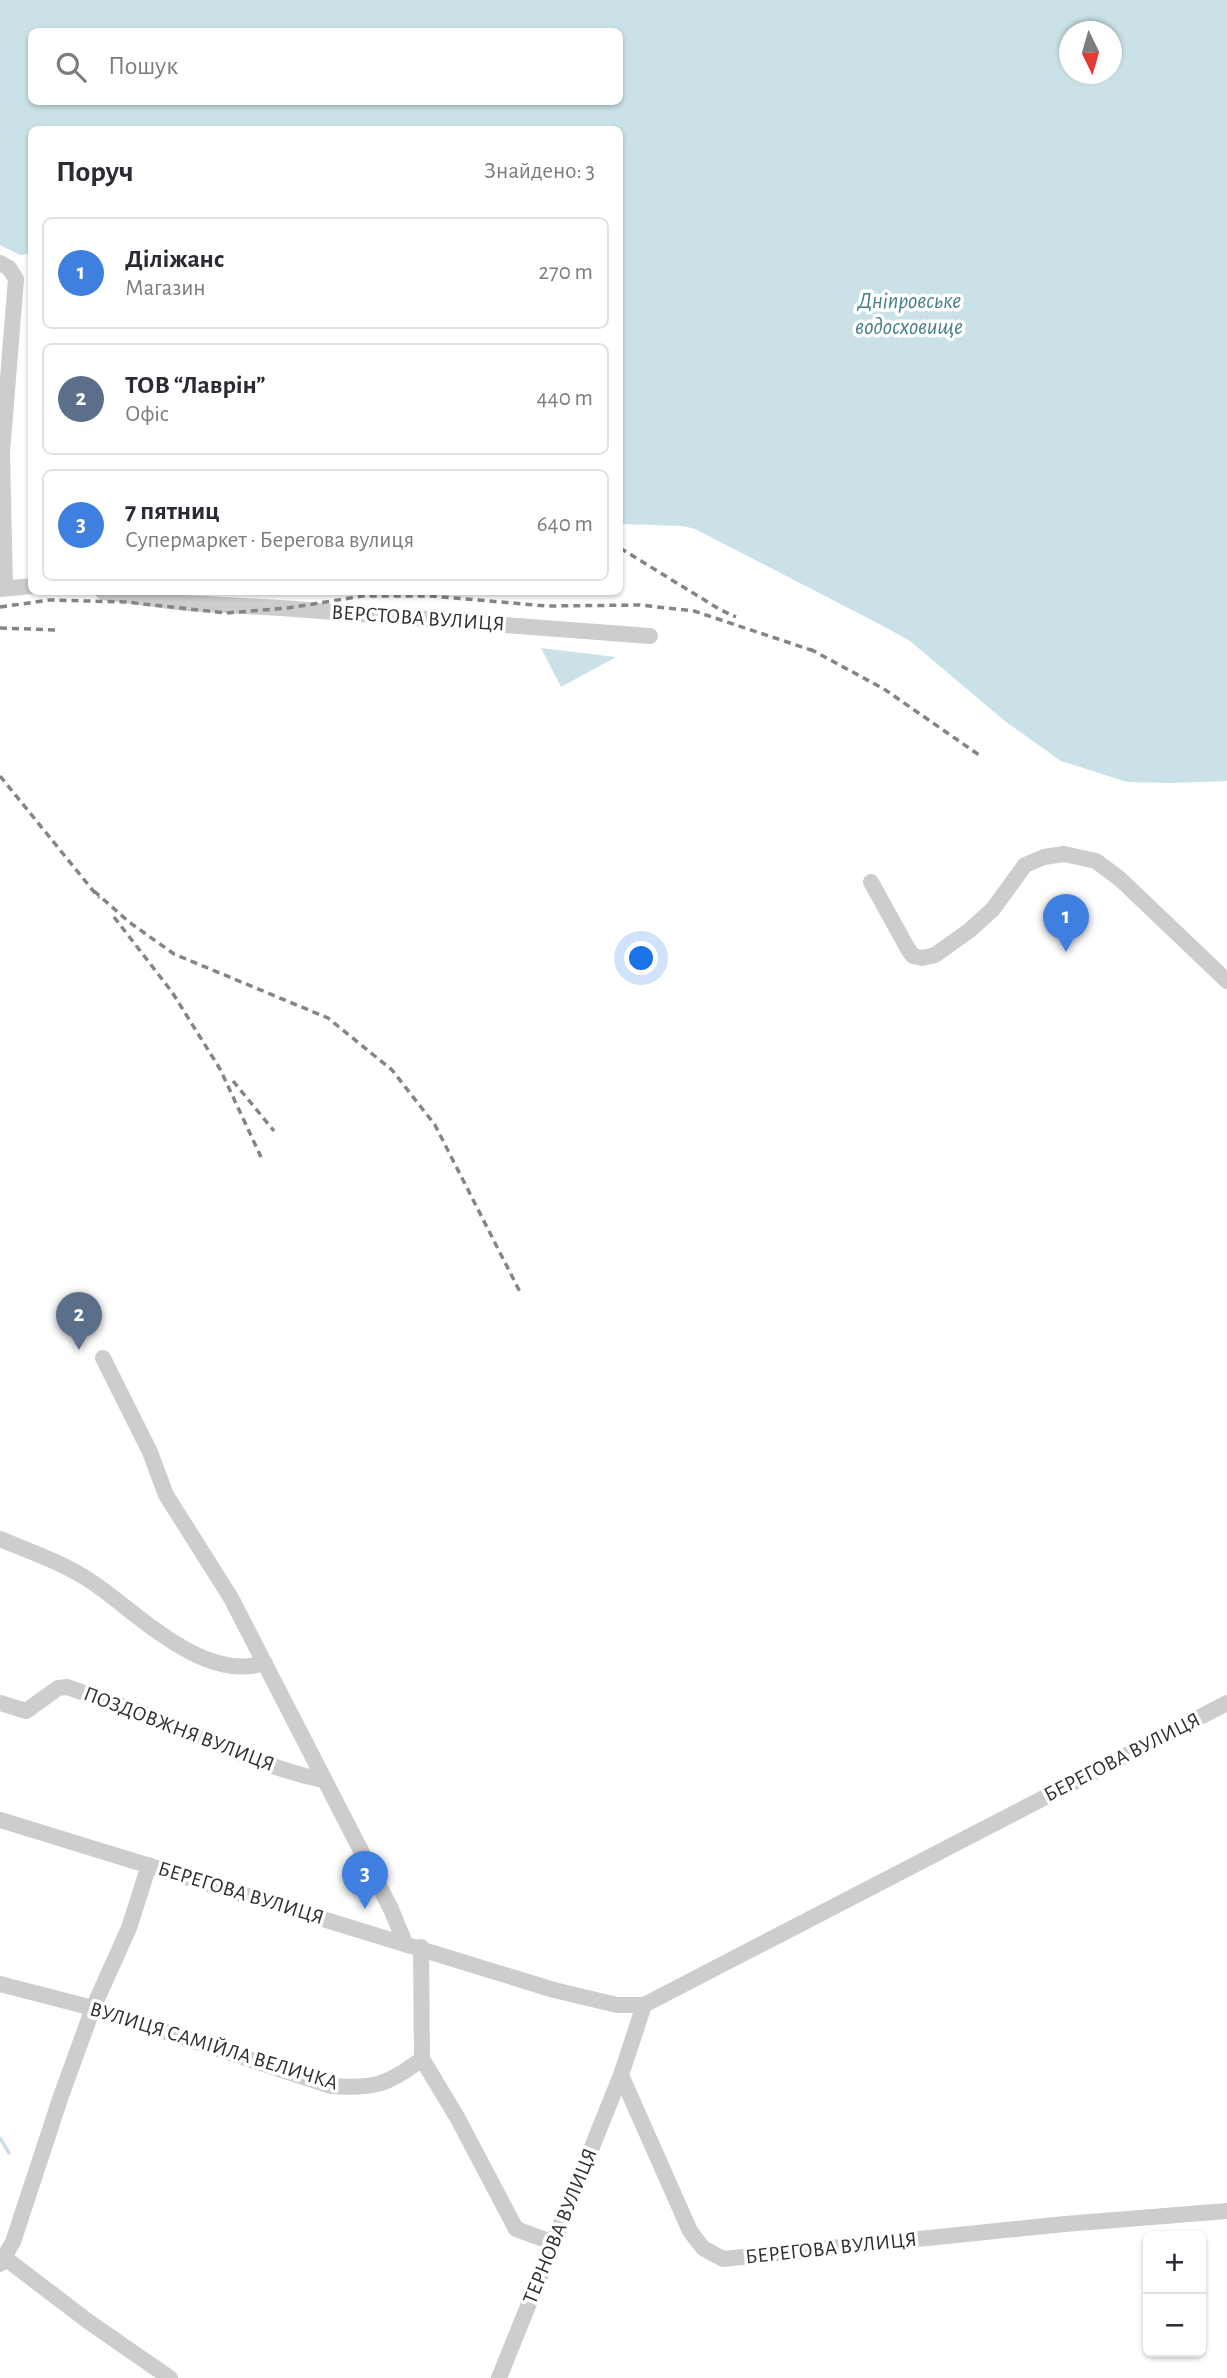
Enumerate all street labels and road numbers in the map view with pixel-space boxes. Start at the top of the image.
street label: ВЕРСТОВА ВУЛИЦЯ [331,601,505,635]
street label: ПОЗДОВЖНЯ ВУЛИЦЯ [81,1683,277,1775]
street label: БЕРЕГОВА ВУЛИЦЯ [1040,1709,1204,1805]
street label: БЕРЕГОВА ВУЛИЦЯ [156,1858,326,1928]
street label: ВУЛИЦЯ САМІЙЛА ВЕЛИЧКА [87,1997,341,2094]
street label: ТЕРНОВА ВУЛИЦЯ [519,2145,601,2307]
street label: БЕРЕГОВА ВУЛИЦЯ [744,2229,918,2267]

